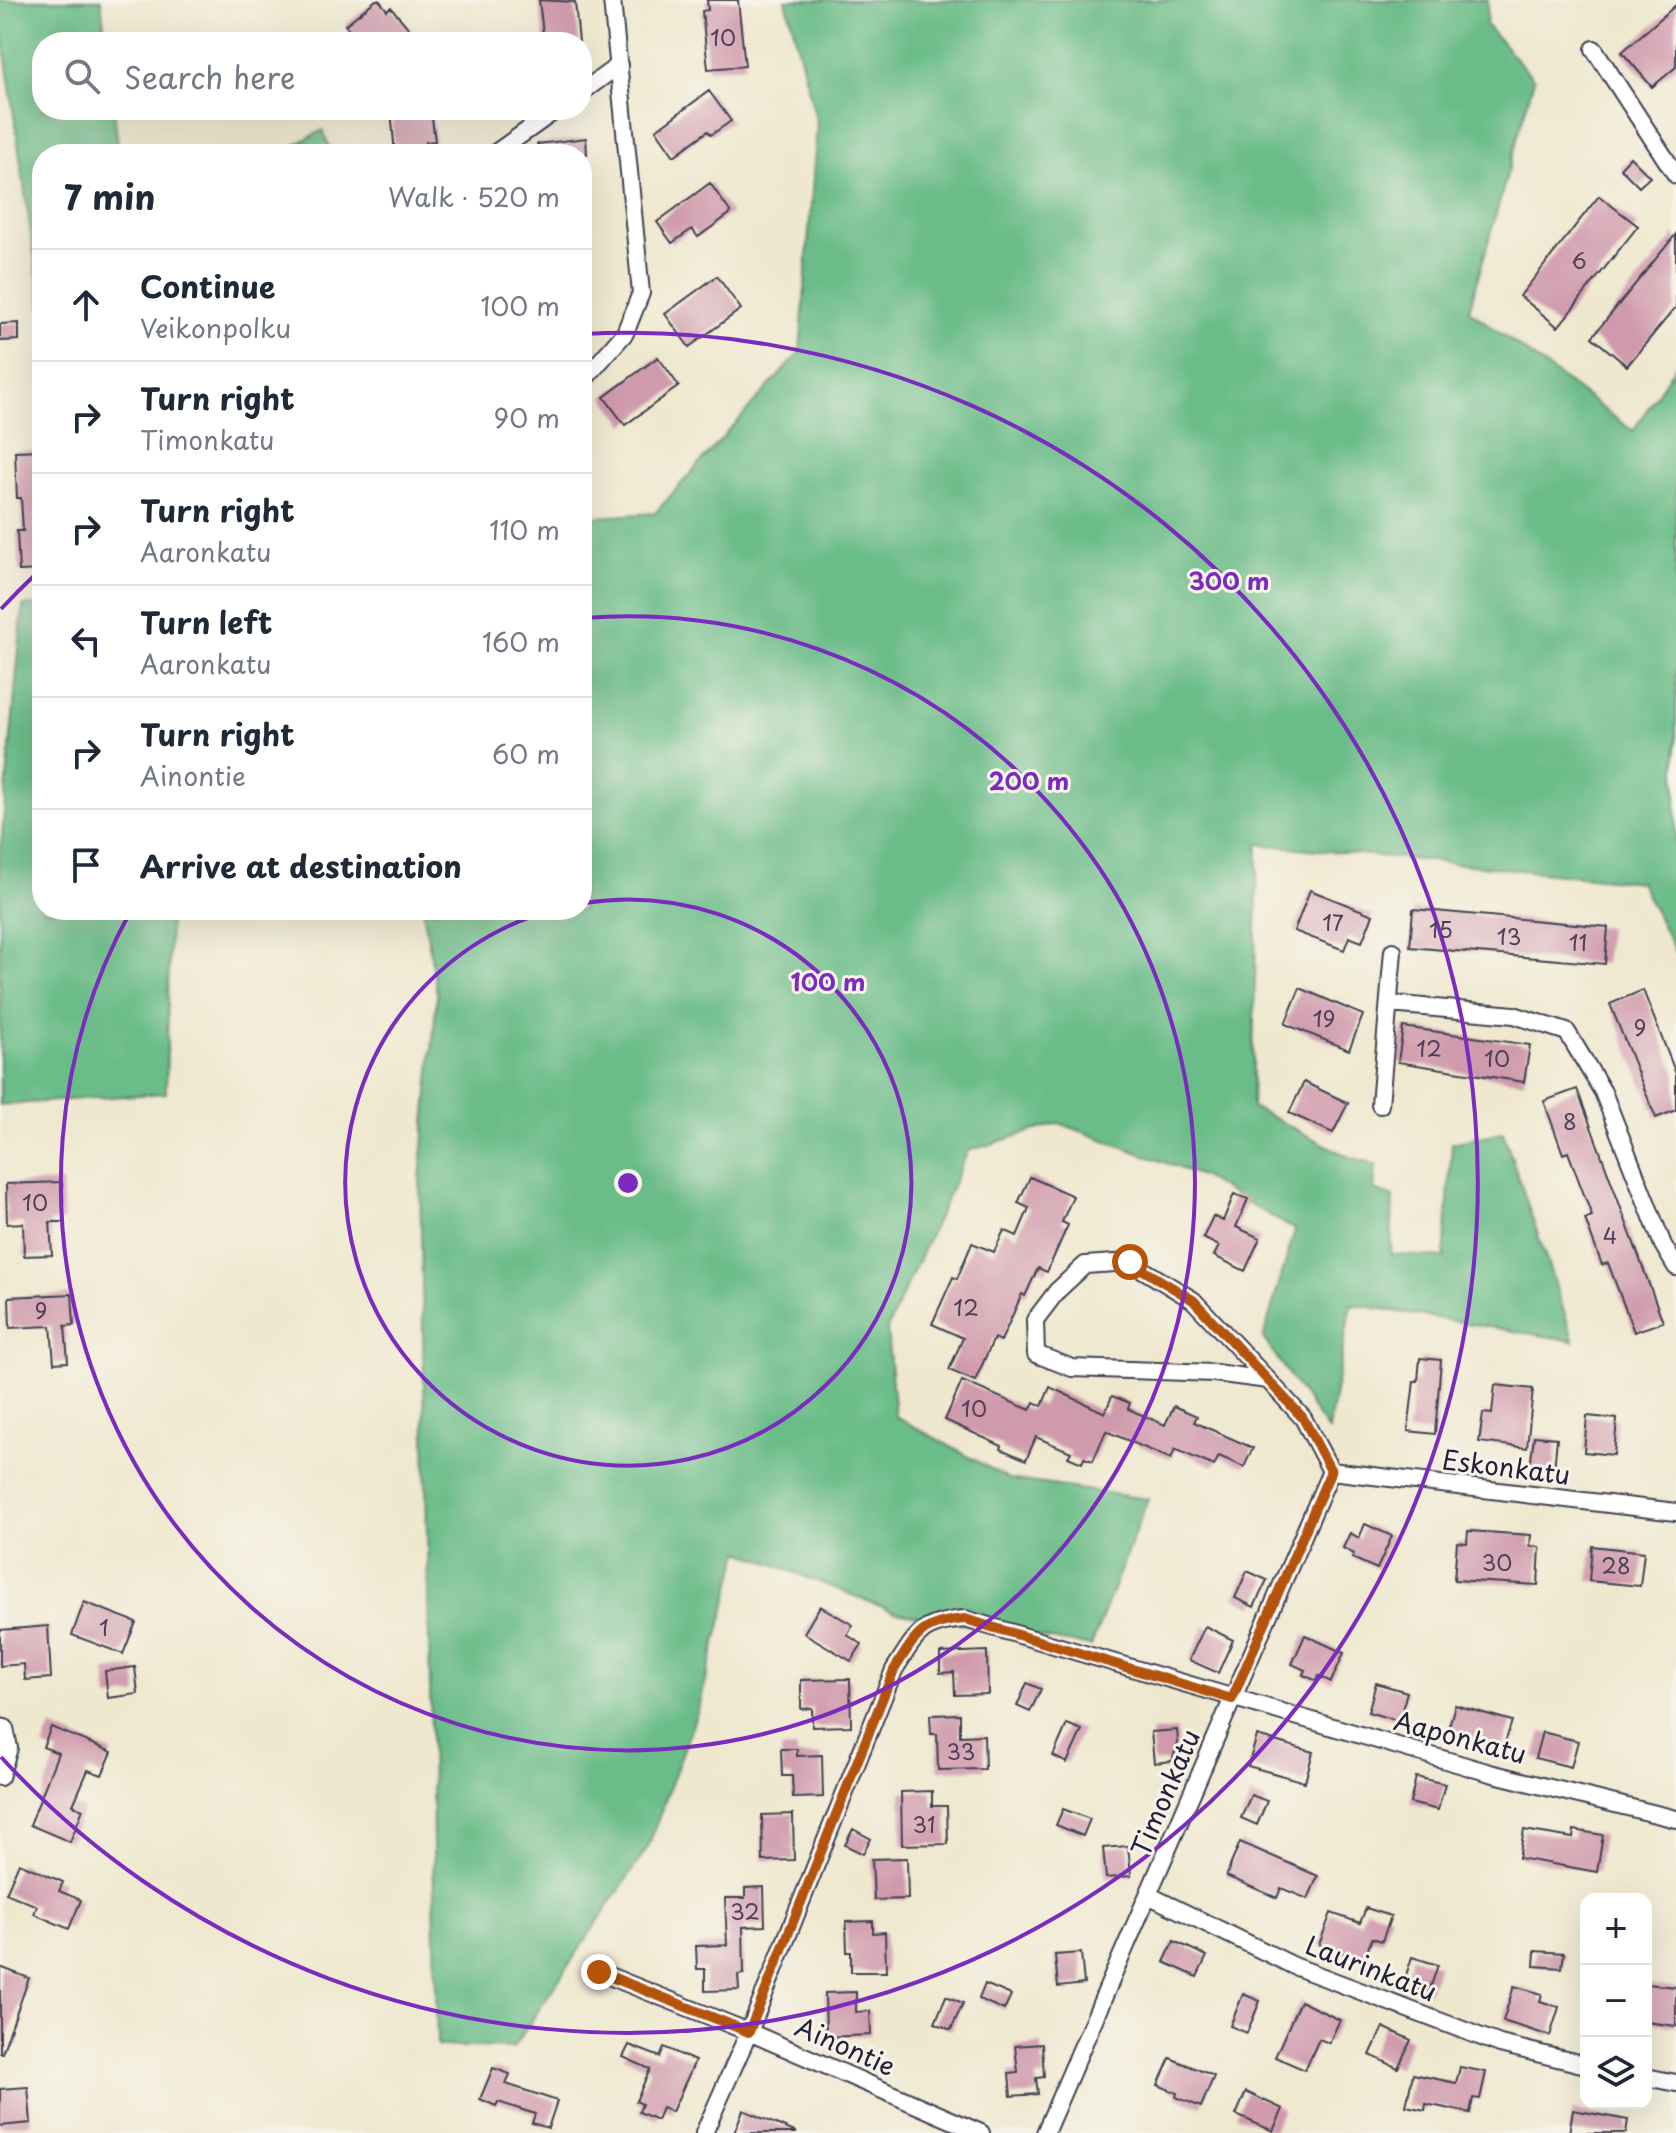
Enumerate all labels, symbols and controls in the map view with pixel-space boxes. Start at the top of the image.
house number: 10 [710,20,736,53]
search box [32,32,592,120]
icon: search [60,54,104,98]
text: Search here [124,54,296,99]
text: 7 min [64,170,155,222]
text: Walk · 520 m [388,177,560,216]
house number: 6 [1571,243,1587,276]
text: Continue [140,263,275,308]
icon: ahead [64,283,108,327]
text: 100 m [480,286,560,325]
text: Veikonpolku [140,308,291,347]
text: Turn right [140,375,295,420]
icon: right [64,395,108,439]
text: 90 m [493,398,560,437]
text: Timonkatu [140,420,274,459]
text: Turn right [140,487,295,532]
icon: right [64,507,108,551]
text: 110 m [489,510,560,549]
text: Aaronkatu [140,532,271,571]
text: 300 m [1188,562,1270,598]
text: Turn left [140,599,272,644]
icon: left [64,619,108,663]
text: 160 m [482,622,560,661]
text: Aaronkatu [140,644,271,683]
text: Turn right [140,711,295,756]
icon: right [64,731,108,775]
text: 60 m [492,734,560,773]
text: Ainontie [140,756,246,795]
text: 200 m [989,762,1069,798]
icon: arrive [64,843,108,887]
text: Arrive at destination [140,843,462,888]
house number: 17 [1322,905,1344,938]
house number: 15 [1429,912,1453,945]
house number: 13 [1497,919,1521,952]
house number: 11 [1569,925,1587,958]
text: 100 m [791,963,865,999]
house number: 19 [1313,1001,1335,1034]
house number: 9 [1634,1010,1646,1043]
house number: 12 [1416,1031,1442,1064]
house number: 10 [1484,1041,1510,1074]
house number: 8 [1563,1104,1577,1137]
centre of rings [614,1169,642,1197]
house number: 10 [22,1185,48,1218]
house number: 4 [1603,1218,1617,1251]
route start [1112,1244,1148,1280]
house number: 12 [953,1290,979,1323]
house number: 9 [35,1293,47,1326]
house number: 10 [961,1391,987,1424]
street label: Eskonkatu [1440,1439,1572,1494]
house number: 30 [1482,1545,1512,1578]
house number: 28 [1601,1548,1631,1581]
house number: 1 [99,1610,109,1643]
street label: Aaponkatu [1390,1700,1531,1773]
street label: Timonkatu [1120,1723,1209,1862]
house number: 33 [947,1734,975,1767]
house number: 31 [912,1807,936,1840]
map controls [1580,1893,1652,2109]
button: + [1580,1893,1652,1965]
house number: 32 [730,1894,760,1927]
street label: Laurinkatu [1300,1925,1443,2010]
route end [581,1954,617,1990]
button: − [1580,1965,1652,2037]
street label: Ainontie [789,2006,902,2085]
button: layers [1580,2037,1652,2109]

